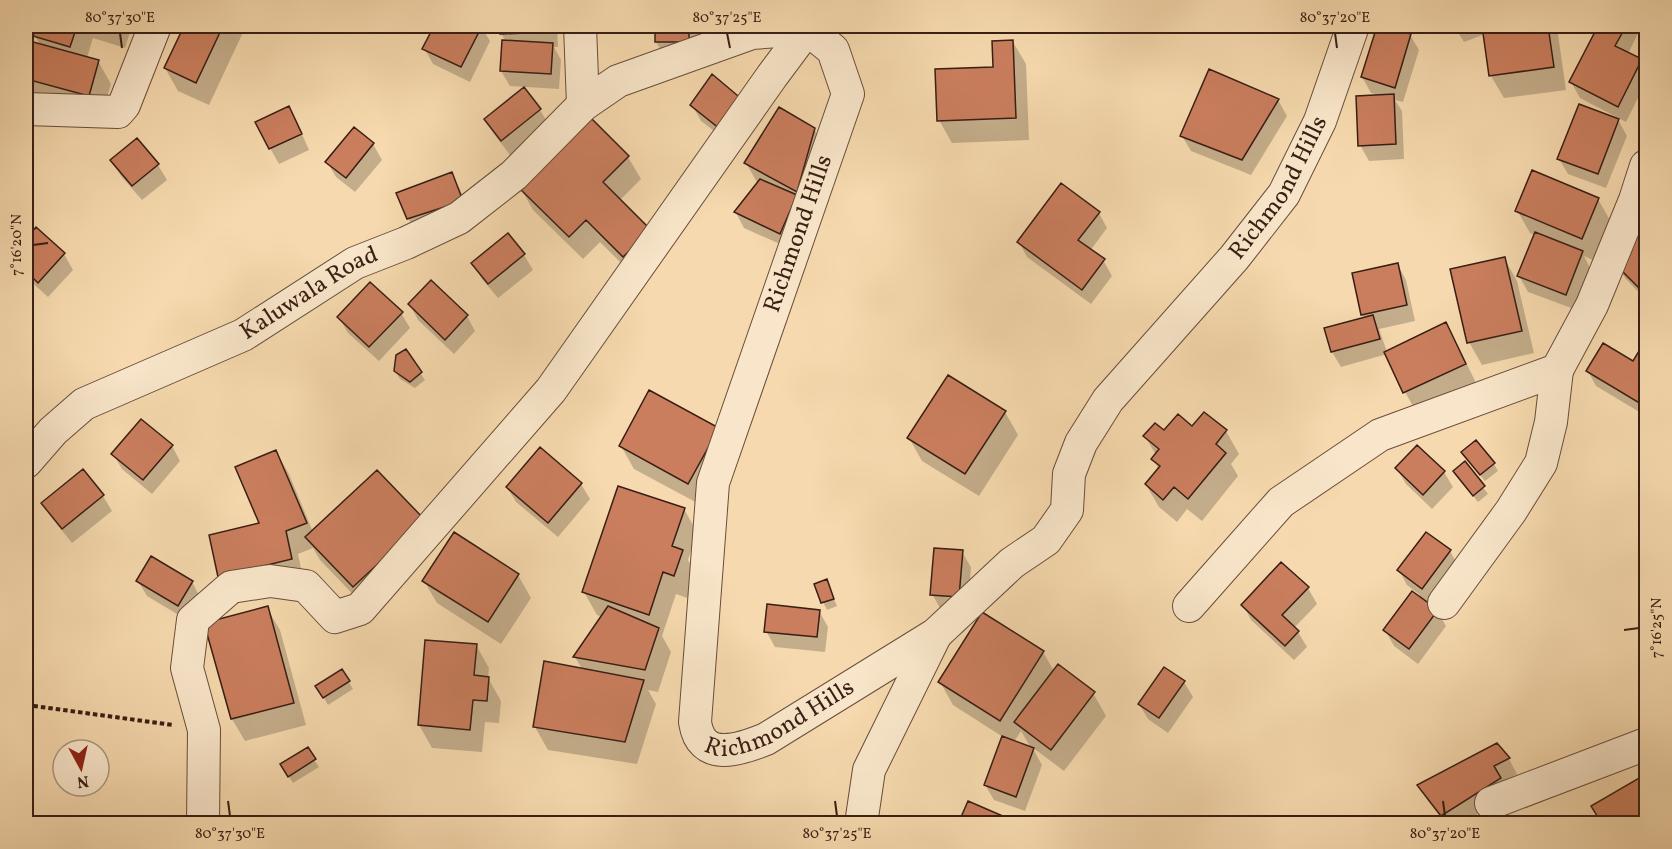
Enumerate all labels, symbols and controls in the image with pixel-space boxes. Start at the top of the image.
text: 80°37'30"E [85,8,155,29]
text: 80°37'25"E [692,8,762,29]
text: 80°37'20"E [1300,8,1370,29]
street label: Richmond Hills [1221,110,1337,267]
street label: Richmond Hills [756,151,842,317]
text: 7°16'20"N [7,214,28,276]
street label: Kaluwala Road [234,238,383,349]
text: 7°16'25"N [1647,598,1668,658]
street label: Richmond Hills [699,671,861,767]
north arrow [51,738,111,798]
text: N [75,769,90,793]
text: 80°37'30"E [195,824,265,845]
text: 80°37'25"E [802,824,872,845]
text: 80°37'20"E [1410,824,1480,845]

